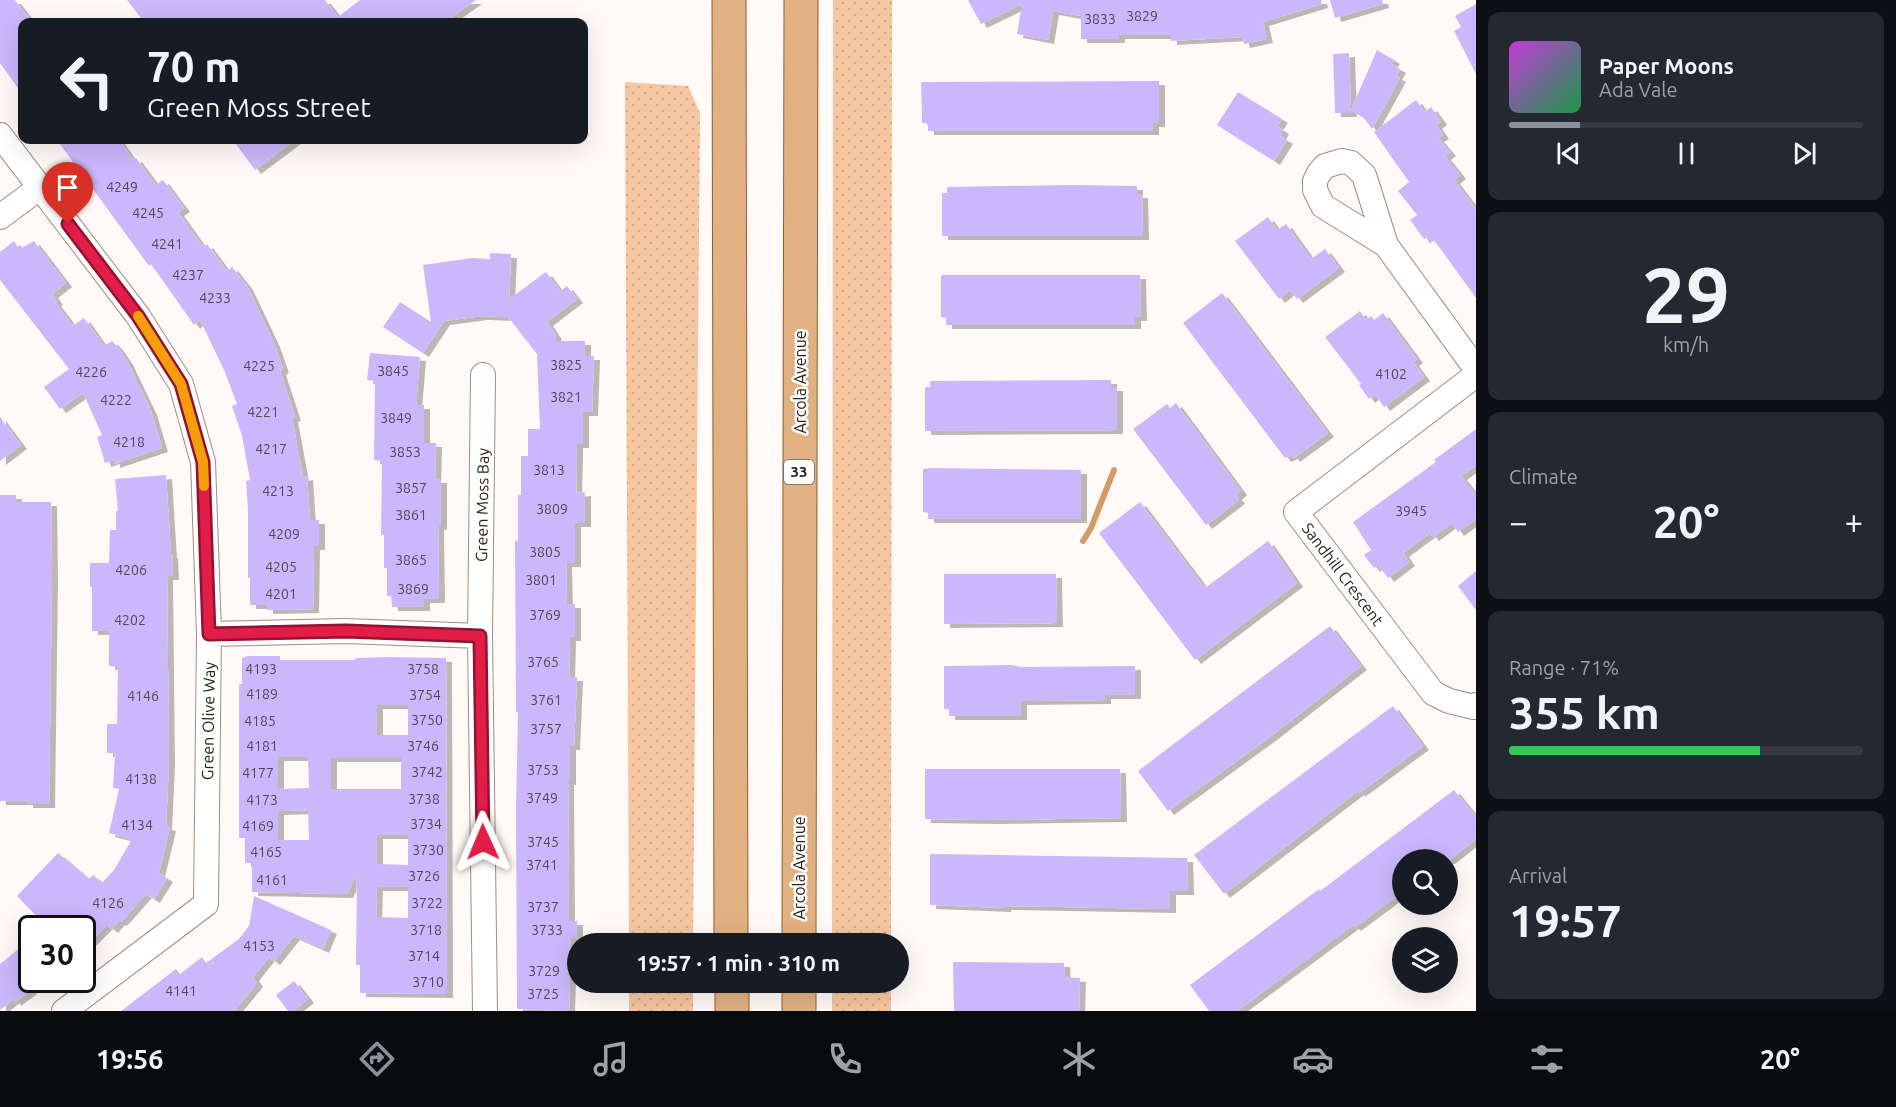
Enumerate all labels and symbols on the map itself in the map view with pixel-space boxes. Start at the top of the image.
house number: 3829 [1126,8,1158,24]
house number: 3833 [1084,11,1116,27]
pin [42,162,93,224]
house number: 4249 [106,179,138,195]
house number: 4245 [132,205,164,221]
house number: 4241 [151,236,183,252]
house number: 4237 [172,267,204,283]
house number: 4233 [199,290,231,306]
street label: Arcola Avenue [791,330,809,434]
house number: 3825 [550,357,582,373]
house number: 4225 [243,358,275,374]
house number: 3845 [377,363,409,379]
house number: 4226 [75,364,107,380]
house number: 4102 [1375,366,1407,382]
house number: 3821 [550,389,582,405]
house number: 4222 [100,392,132,408]
house number: 4221 [247,404,279,420]
house number: 3849 [380,410,412,426]
house number: 4218 [113,434,145,450]
house number: 4217 [255,441,287,457]
house number: 3853 [389,444,421,460]
street label: Green Moss Bay [472,448,492,562]
road number: 33 [784,460,814,484]
house number: 3813 [533,462,565,478]
house number: 3857 [395,480,427,496]
house number: 4213 [262,483,294,499]
house number: 3809 [536,501,568,517]
house number: 3945 [1395,503,1427,519]
house number: 3861 [395,507,427,523]
street label: Sandhill Crescent [1299,519,1388,629]
house number: 4209 [268,526,300,542]
house number: 3805 [529,544,561,560]
house number: 3865 [395,552,427,568]
house number: 4205 [265,559,297,575]
house number: 4206 [115,562,147,578]
house number: 3801 [525,572,557,588]
house number: 3869 [397,581,429,597]
house number: 4201 [265,586,297,602]
house number: 3769 [529,607,561,623]
house number: 4202 [114,612,146,628]
house number: 3765 [527,654,559,670]
street label: Green Olive Way [198,661,218,780]
house number: 4193 [245,661,277,677]
house number: 3758 [407,661,439,677]
house number: 4189 [246,686,278,702]
house number: 3754 [409,687,441,703]
house number: 4146 [127,688,159,704]
house number: 3761 [530,692,562,708]
house number: 3750 [411,712,443,728]
house number: 4185 [244,713,276,729]
house number: 3757 [530,721,562,737]
house number: 4181 [246,738,278,754]
house number: 3746 [407,738,439,754]
house number: 3753 [527,762,559,778]
house number: 3742 [411,764,443,780]
house number: 4177 [242,765,274,781]
house number: 4138 [125,771,157,787]
house number: 3749 [526,790,558,806]
house number: 3738 [408,791,440,807]
house number: 4173 [246,792,278,808]
position arrow [451,810,515,874]
house number: 3734 [410,816,442,832]
street label: Arcola Avenue [790,816,808,920]
house number: 4134 [121,817,153,833]
house number: 4169 [242,818,274,834]
house number: 3745 [527,834,559,850]
house number: 3730 [412,842,444,858]
house number: 4165 [250,844,282,860]
house number: 3741 [526,857,558,873]
house number: 3726 [408,868,440,884]
house number: 4161 [256,872,288,888]
house number: 4126 [92,895,124,911]
house number: 3722 [411,895,443,911]
house number: 3737 [527,899,559,915]
speed limit sign: 30 [18,915,96,993]
house number: 3718 [410,922,442,938]
house number: 3733 [531,922,563,938]
house number: 4153 [243,938,275,954]
house number: 3714 [408,948,440,964]
house number: 3729 [528,963,560,979]
house number: 3710 [412,974,444,990]
house number: 4141 [165,983,197,999]
house number: 3725 [527,986,559,1002]

